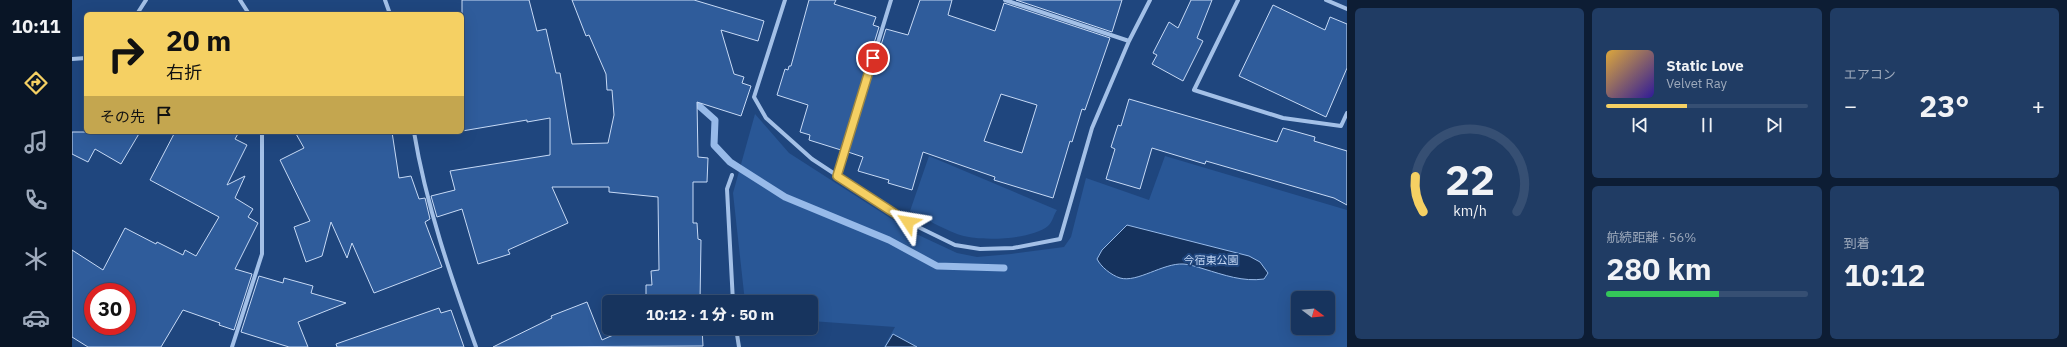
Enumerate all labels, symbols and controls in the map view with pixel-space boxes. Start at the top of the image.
text: 10:11 [11,15,61,38]
text: 20 m [166,22,231,59]
icon: right [100,28,152,80]
pin [856,41,890,75]
icon: arrive [862,47,884,69]
text: Static Love [1666,56,1744,75]
text: 右折 [166,61,202,84]
text: エアコン [1844,66,1896,83]
icon: directions [22,69,50,97]
text: Velvet Ray [1666,75,1727,92]
text: 23° [1919,86,1969,125]
text: − [1844,91,1857,120]
text: + [2032,91,2045,120]
icon: arrive [153,104,175,126]
text: その先 [100,107,145,126]
icon: previous [1629,114,1651,136]
icon: pause [1696,114,1718,136]
icon: next [1763,114,1785,136]
icon: music [22,128,50,156]
text: 22 [1445,151,1495,205]
icon: phone [22,186,50,214]
text: km/h [1453,200,1486,219]
position arrow [887,201,929,243]
text: 航続距離 · 56% [1606,229,1696,246]
text: 到着 [1844,235,1870,252]
icon: climate [22,245,50,273]
text: 280 km [1606,249,1712,288]
park label: 今宿東公園 [1184,253,1239,267]
text: 10:12 [1844,255,1926,294]
speed limit sign: 30 [84,283,136,335]
north arrow [1291,291,1335,335]
map controls [1291,291,1335,335]
icon: car [22,304,50,332]
text: 10:12 · 1 分 · 50 m [646,305,774,324]

